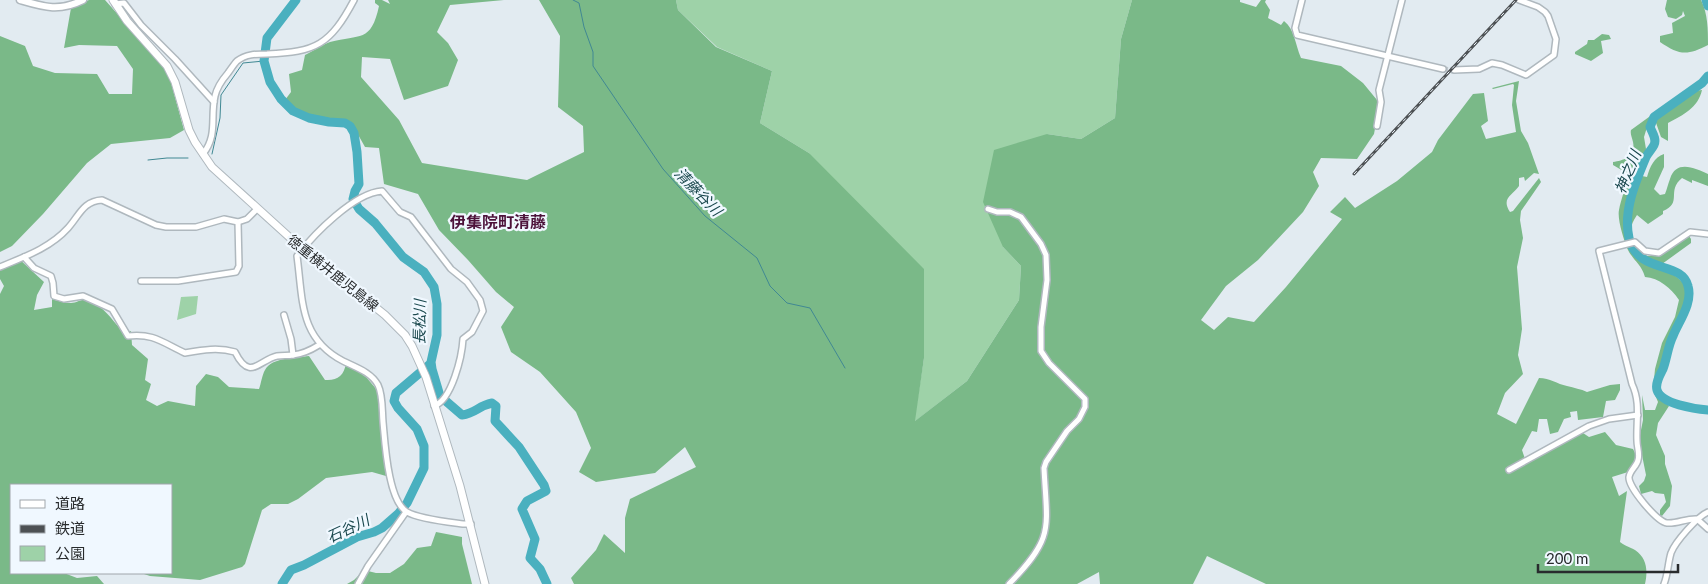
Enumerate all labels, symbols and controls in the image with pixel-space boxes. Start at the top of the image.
water label: 神之川 [1610,146,1645,196]
water label: 清藤谷川 [671,163,727,221]
district label: 伊集院町清藤 [449,212,546,231]
street label: 徳重横井鹿児島線 [284,231,382,314]
water label: 長松川 [410,297,428,345]
legend [10,484,172,574]
text: 道路 [55,494,85,512]
water label: 石谷川 [323,510,374,546]
text: 鉄道 [55,519,85,537]
scale bar [1538,542,1678,574]
text: 公園 [55,544,85,562]
text: 200 m [1546,549,1588,567]

